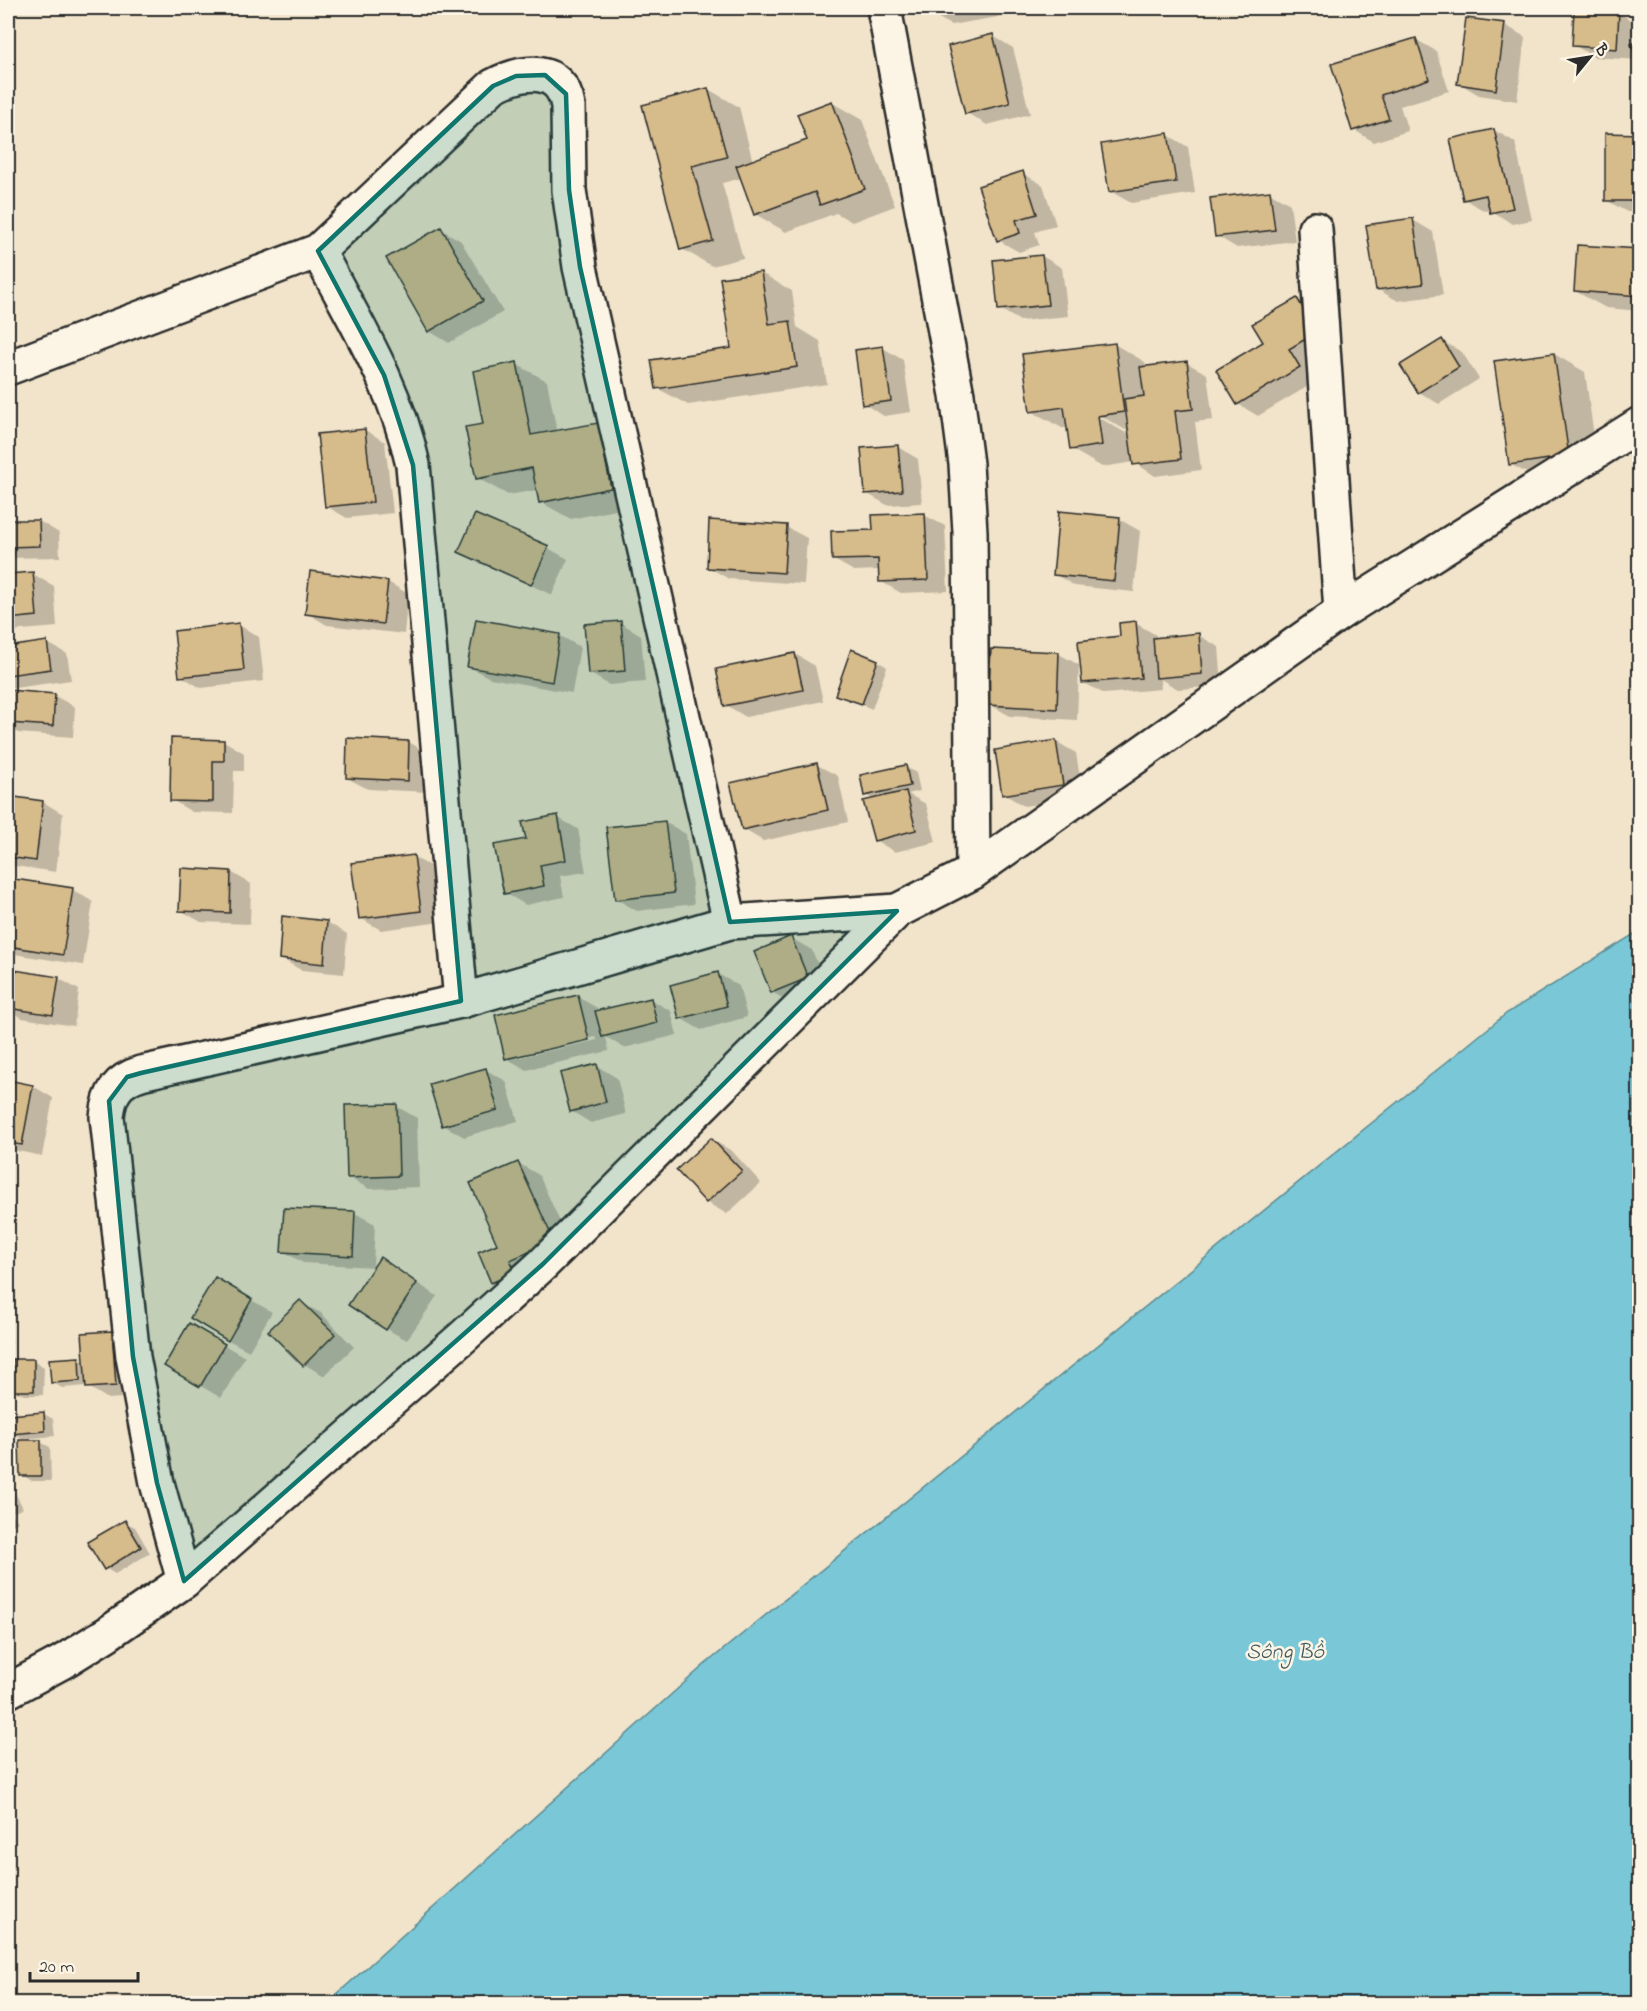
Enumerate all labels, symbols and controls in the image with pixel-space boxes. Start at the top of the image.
north arrow [1560,27,1620,87]
text: B [1588,39,1614,61]
water label: Sông Bồ [1246,1637,1326,1669]
scale bar [30,1945,138,1983]
text: 20 m [39,1955,74,1981]

